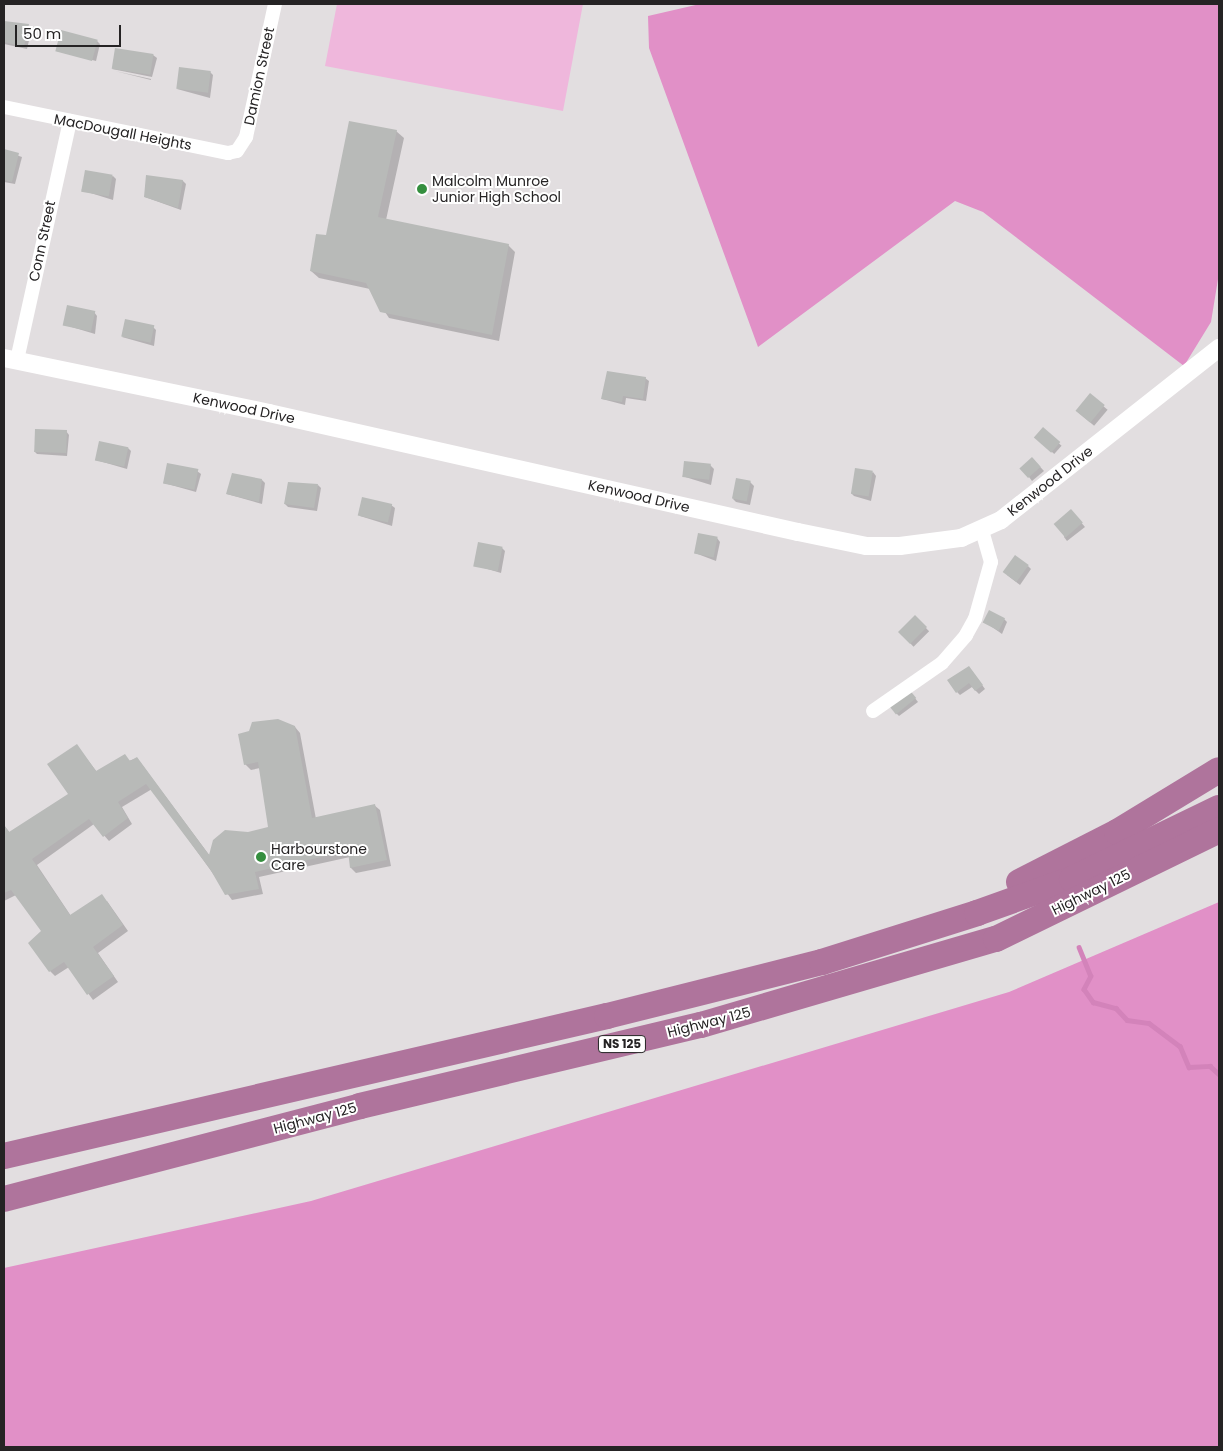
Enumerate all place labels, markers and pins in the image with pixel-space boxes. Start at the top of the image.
place label: Malcolm Munroe Junior High School [432,173,561,206]
marker: Malcolm Munroe Junior High School [416,183,428,195]
place label: Harbourstone Care [271,841,367,874]
marker: Harbourstone Care [255,851,267,863]

